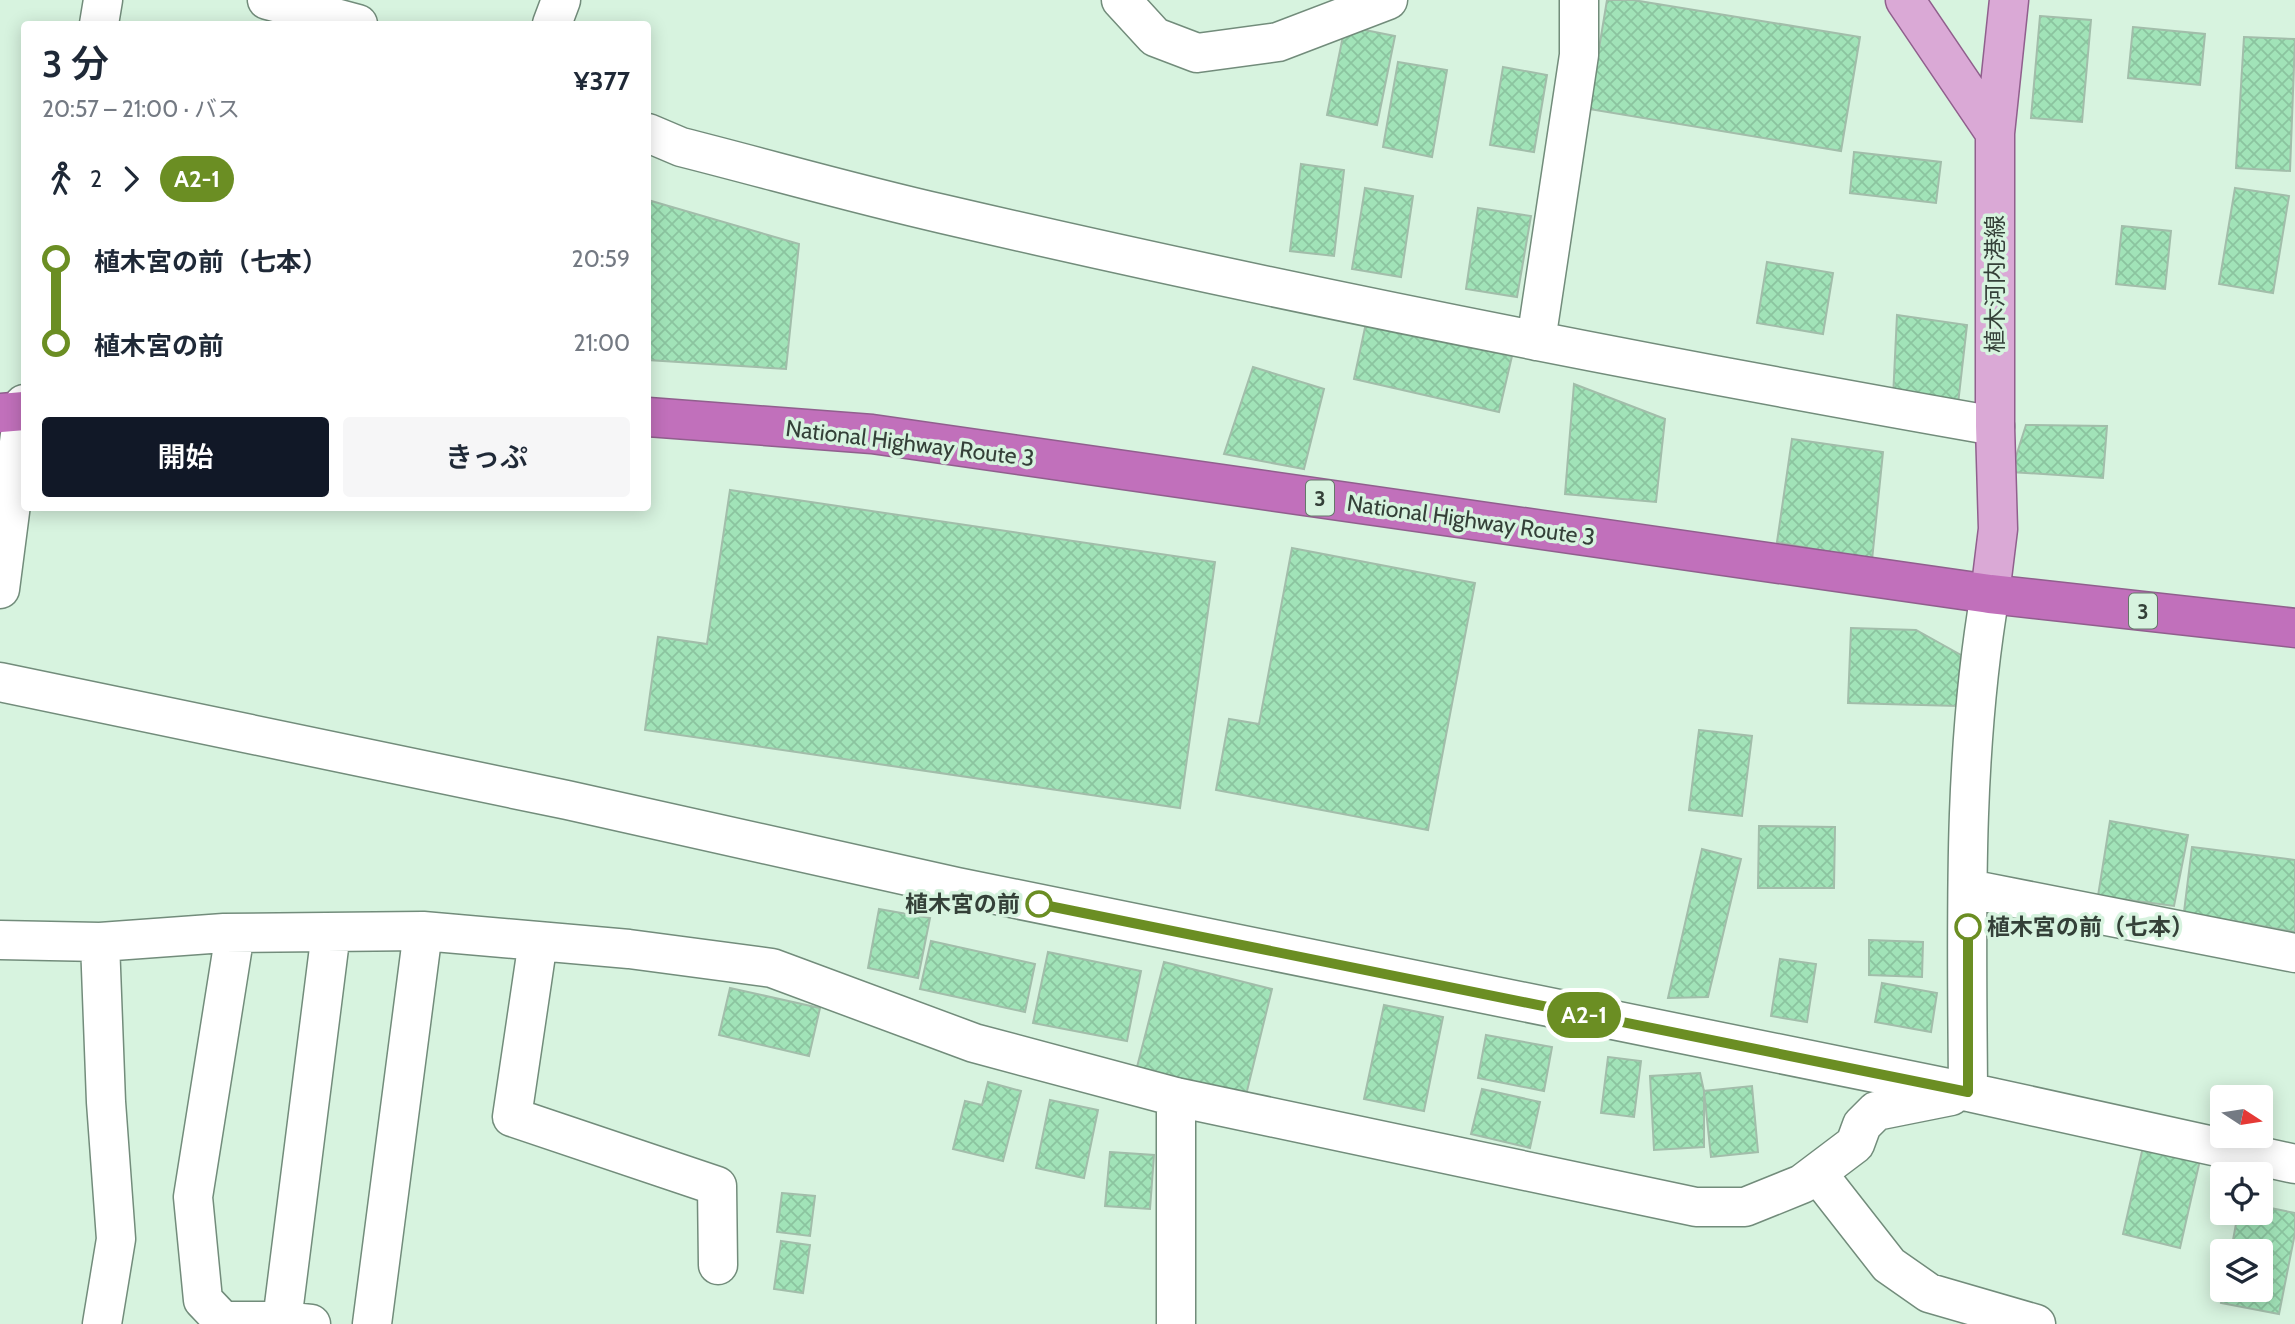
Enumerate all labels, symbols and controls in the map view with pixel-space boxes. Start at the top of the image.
text: 3 分 [42,40,109,87]
text: ¥377 [574,65,630,97]
text: 20:57 – 21:00 · バス [42,95,240,123]
icon: walk [42,160,80,198]
icon: forward [112,160,150,198]
text: A2-1 [174,164,220,193]
text: 2 [90,165,102,193]
street label: 植木河内港線 [1981,215,2009,353]
text: 20:59 [572,245,630,273]
text: 植木宮の前（七本） [94,246,328,278]
text: 21:00 [574,329,630,357]
text: 植木宮の前 [94,330,224,362]
street label: National Highway Route 3 [784,414,1036,472]
button: 開始 [42,417,329,497]
button: きっぷ [343,417,630,497]
road number: 3 [1306,480,1334,516]
street label: National Highway Route 3 [1345,489,1597,551]
road number: 3 [2129,594,2157,628]
place label: 植木宮の前 [905,890,1020,918]
marker: 植木宮の前 [1026,891,1052,917]
place label: 植木宮の前（七本） [1987,913,2194,941]
marker: 植木宮の前（七本） [1955,914,1981,940]
line badge: A2-1 [1535,992,1633,1038]
text: A2-1 [1561,1000,1607,1029]
north arrow [2210,1085,2273,1148]
map controls [2210,1085,2273,1302]
button: locate [2210,1162,2273,1225]
button: layers [2210,1239,2273,1302]

